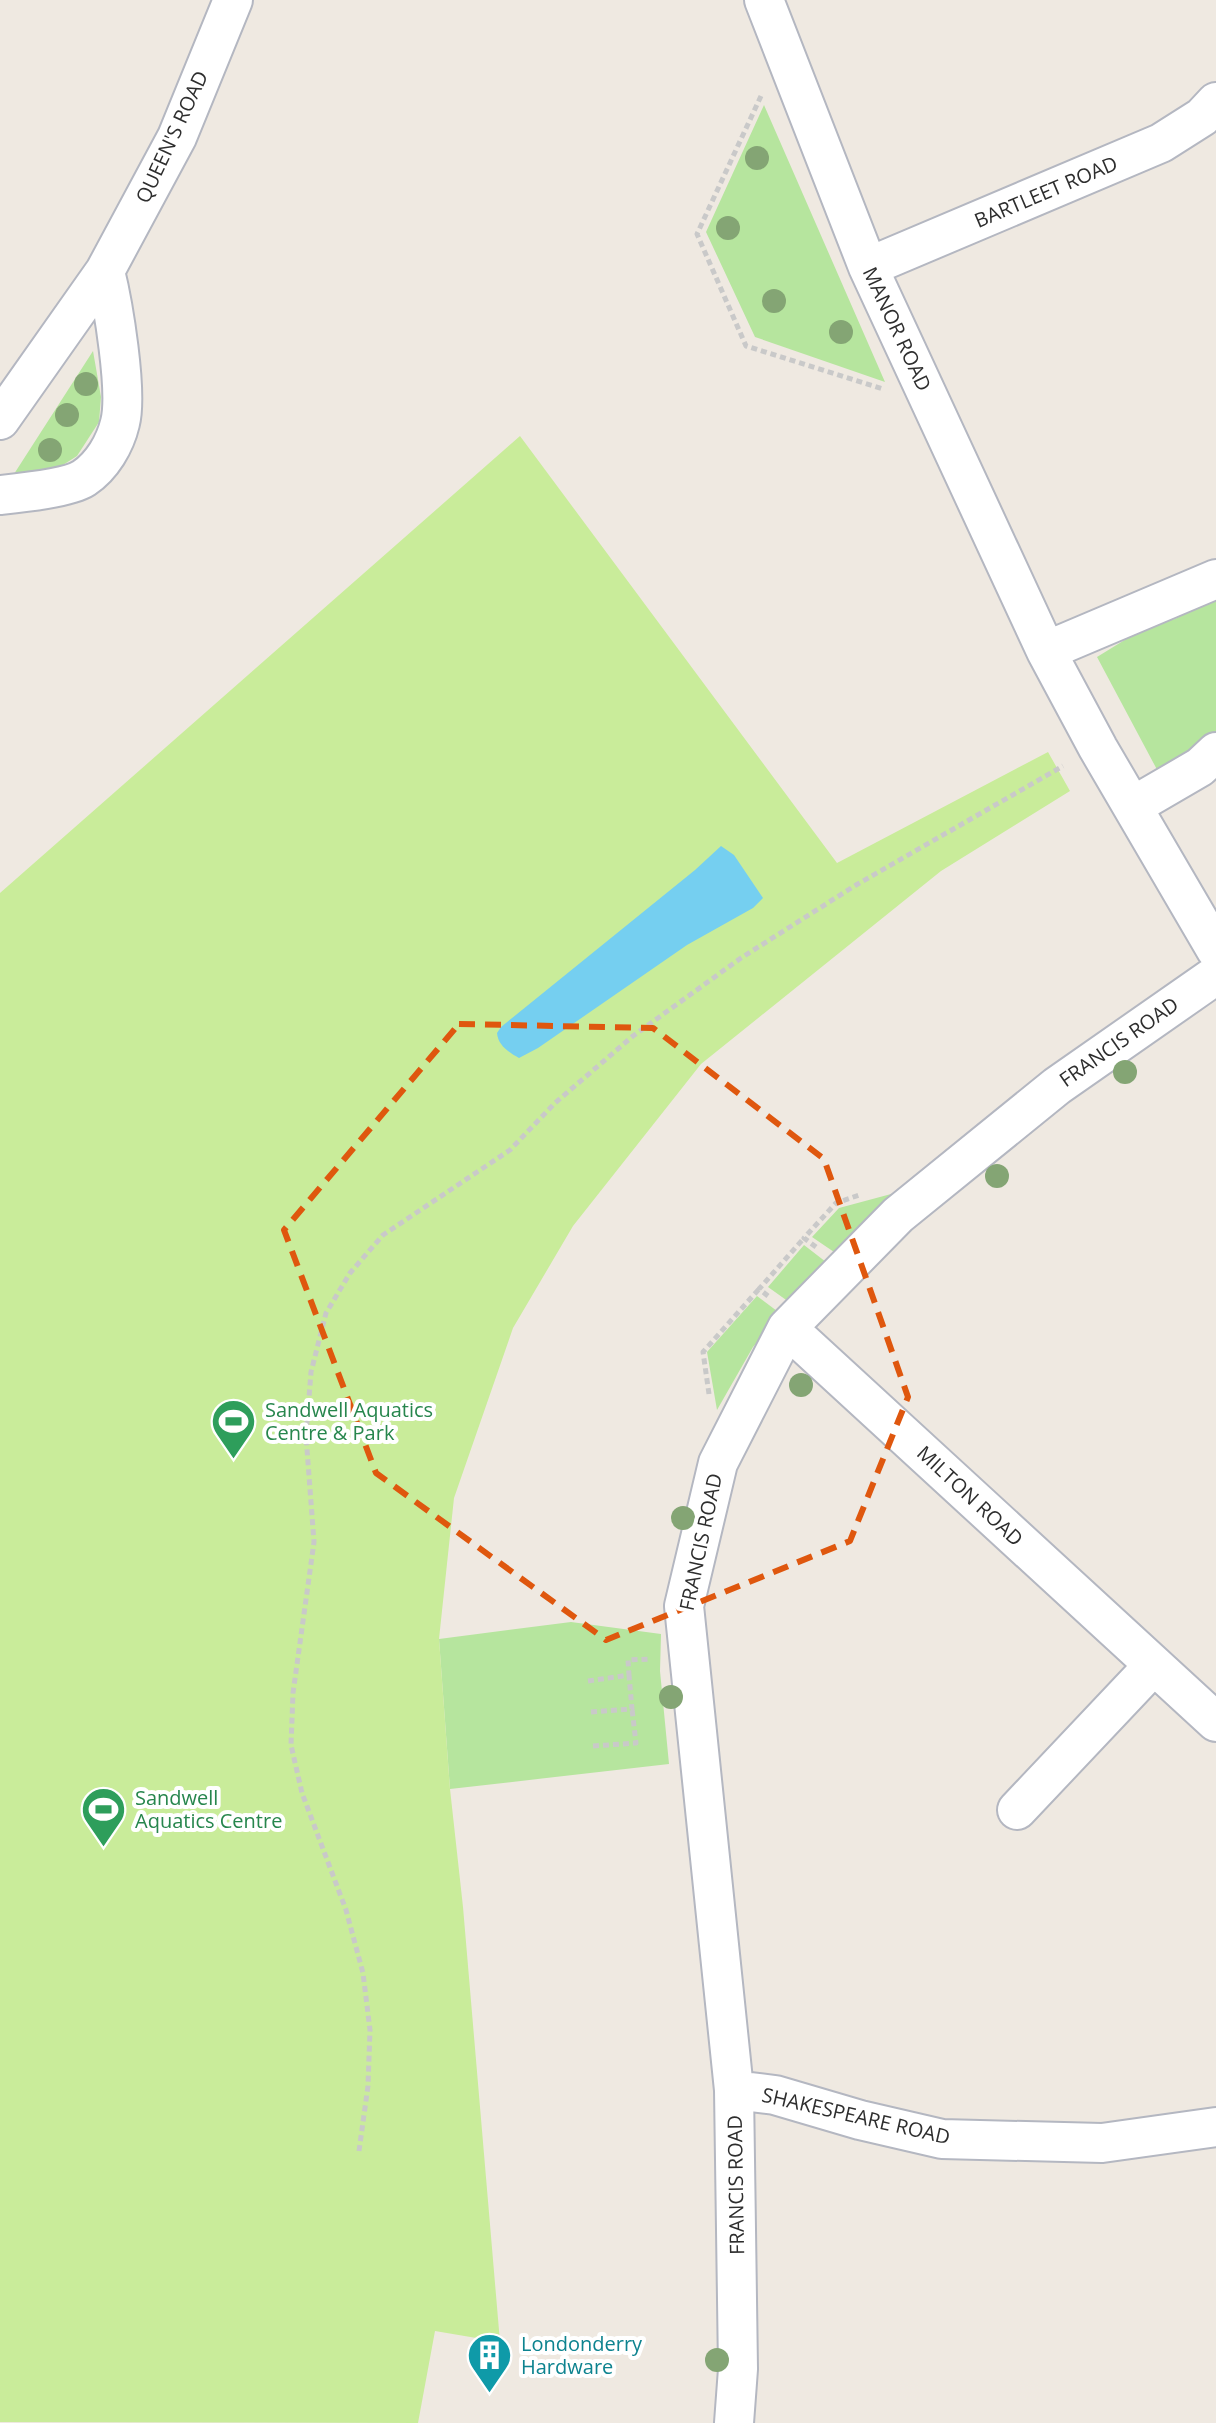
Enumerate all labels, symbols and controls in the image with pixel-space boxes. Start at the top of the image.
street label: QUEEN'S ROAD [129,66,214,207]
street label: BARTLEET ROAD [970,149,1121,234]
street label: MANOR ROAD [857,262,938,395]
street label: FRANCIS ROAD [1054,990,1184,1093]
place label: Sandwell Aquatics Centre & Park [265,1396,433,1446]
sports icon: Sandwell Aquatics Centre & Park [210,1398,258,1461]
street label: MILTON ROAD [911,1439,1029,1552]
street label: FRANCIS ROAD [673,1471,728,1613]
place label: Sandwell Aquatics Centre [135,1784,282,1834]
sports icon: Sandwell Aquatics Centre [80,1785,128,1848]
street label: SHAKESPEARE ROAD [759,2081,953,2150]
street label: FRANCIS ROAD [721,2115,750,2255]
place label: Londonderry Hardware [521,2330,643,2380]
building icon: Londonderry Hardware [466,2331,514,2394]

